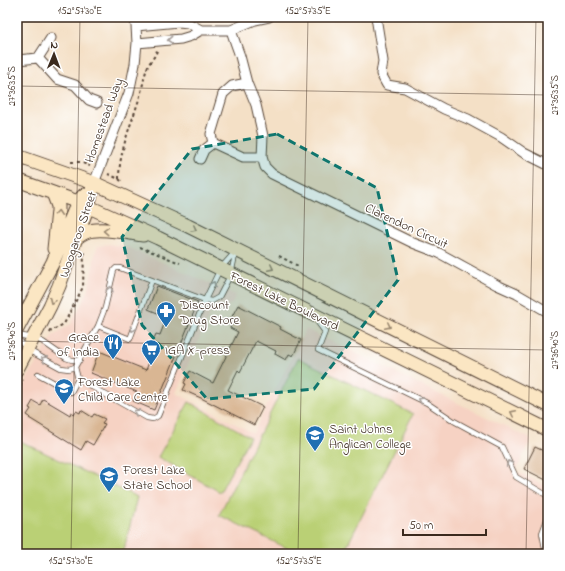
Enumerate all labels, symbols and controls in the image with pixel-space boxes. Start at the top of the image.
text: 152°57'30"E [58,4,102,19]
text: 152°57'35"E [285,4,331,19]
north arrow [34,34,74,74]
one-way arrow [167,36,173,45]
text: N [50,37,58,53]
text: 27°36'35"S [5,65,20,106]
text: 27°36'35"S [548,74,563,115]
street label: Homestead Way [80,75,129,166]
street label: Woogaroo Street [55,188,103,280]
street label: Clarendon Circuit [362,199,452,254]
one-way arrow [53,210,62,216]
one-way arrow [189,225,197,232]
one-way arrow [103,226,109,235]
one-way arrow [267,263,275,271]
street label: Forest Lake Boulevard [226,266,343,336]
one-way arrow [208,281,216,288]
one-way arrow [105,285,113,292]
place label: Discount Drug Store [179,296,240,331]
one-way arrow [49,297,57,304]
pharmacy icon: Discount Drug Store [155,300,177,328]
text: 27°36'40"S [5,321,20,360]
one-way arrow [384,321,391,328]
one-way arrow [130,326,138,333]
place label: Grace of India [57,328,99,362]
text: 27°36'40"S [548,330,563,369]
restaurant icon: Grace of India [102,332,124,360]
supermarket icon: IGA X-press [140,338,162,366]
place label: IGA X-press [165,341,230,360]
one-way arrow [40,356,48,363]
place label: Forest Lake Child Care Centre [77,373,167,407]
school or university icon: Forest Lake Child Care Centre [53,377,75,405]
one-way arrow [418,397,426,405]
one-way arrow [133,409,140,416]
one-way arrow [510,410,517,418]
place label: Saint Johns Anglican College [329,420,411,455]
school or university icon: Saint Johns Anglican College [304,424,326,452]
one-way arrow [506,459,514,467]
place label: Forest Lake State School [122,461,192,495]
school or university icon: Forest Lake State School [98,465,120,493]
scale bar [403,511,486,537]
text: 50 m [409,517,433,535]
text: 152°57'30"E [49,554,93,569]
text: 152°57'35"E [276,554,322,569]

